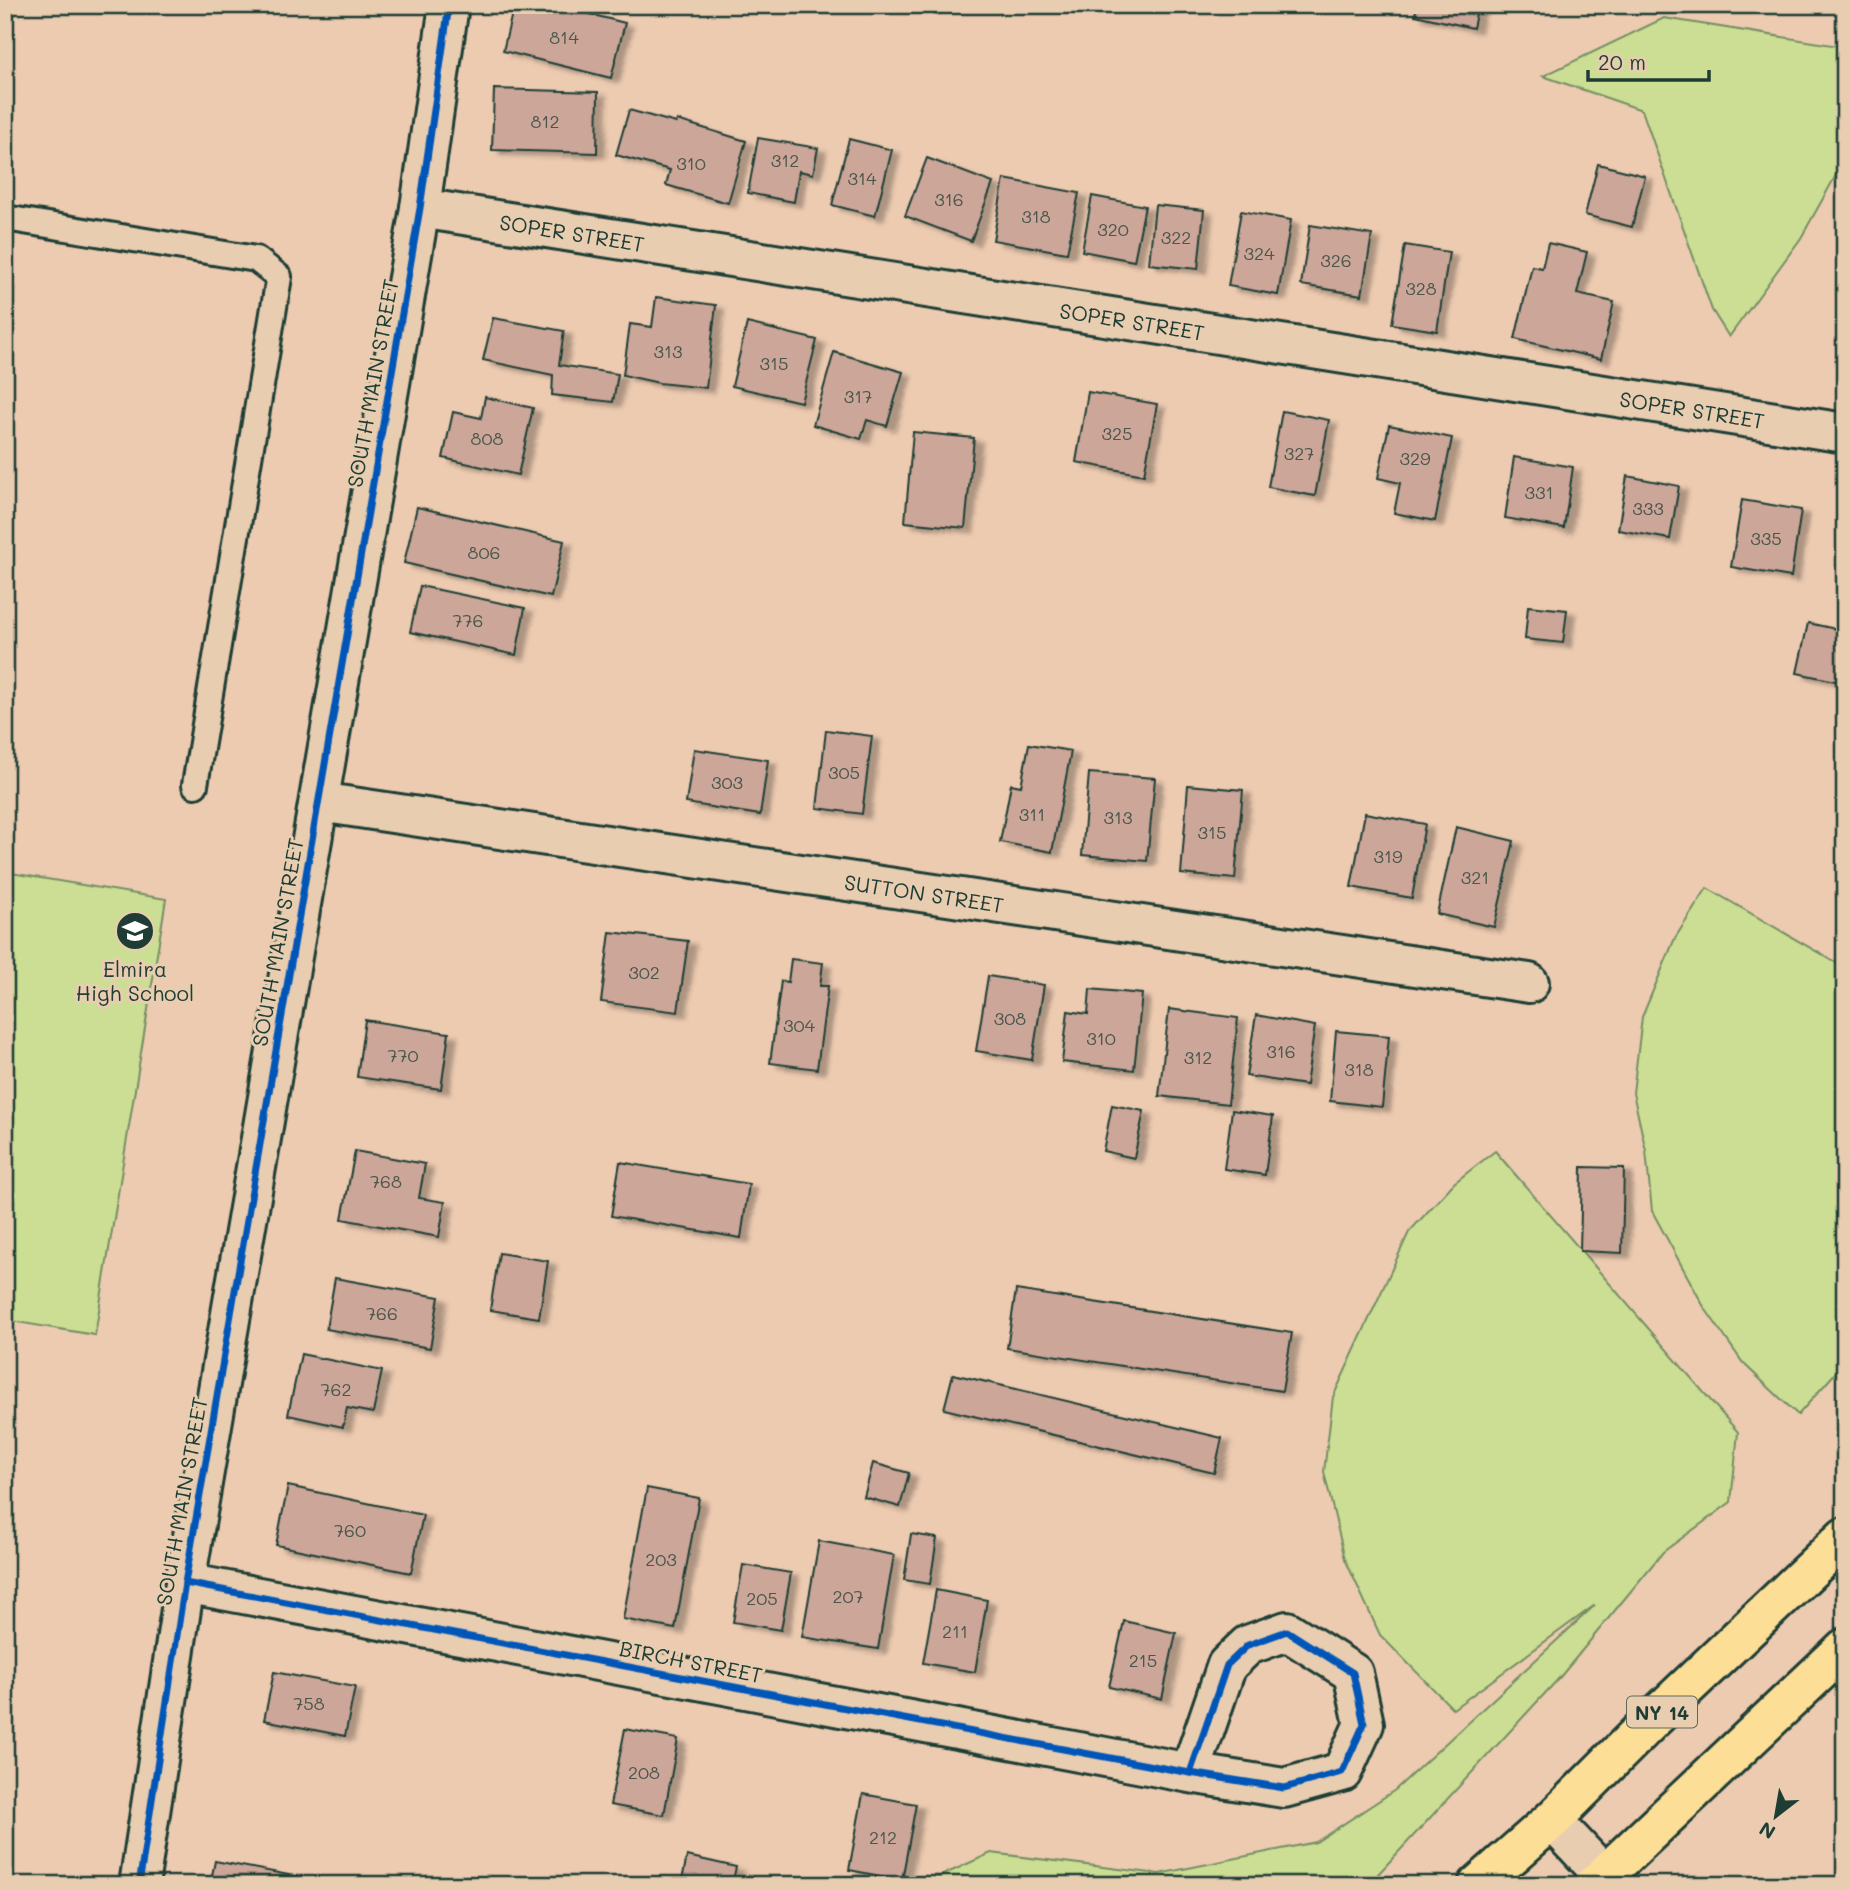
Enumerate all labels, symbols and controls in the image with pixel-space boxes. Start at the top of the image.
house number: 814 [549,25,579,49]
scale bar [1588,38,1708,82]
text: 20 m [1598,48,1646,75]
house number: 812 [531,109,559,133]
house number: 312 [771,148,799,172]
house number: 310 [676,151,706,175]
house number: 314 [847,166,877,190]
house number: 316 [934,187,964,211]
house number: 318 [1021,204,1051,228]
street label: SOPER STREET [498,207,647,257]
house number: 320 [1097,217,1129,241]
house number: 322 [1161,225,1191,249]
house number: 324 [1243,241,1275,265]
house number: 326 [1320,248,1352,272]
house number: 328 [1405,276,1437,300]
street label: SOUTH MAIN STREET [340,277,404,489]
street label: SOPER STREET [1058,296,1207,345]
house number: 313 [653,339,683,363]
house number: 315 [759,351,789,375]
house number: 317 [844,384,872,408]
street label: SOPER STREET [1618,384,1767,434]
house number: 325 [1101,421,1133,445]
house number: 808 [471,426,504,450]
house number: 327 [1284,441,1314,465]
house number: 329 [1399,446,1431,470]
house number: 331 [1524,480,1554,504]
house number: 333 [1632,496,1664,520]
house number: 335 [1750,526,1782,550]
house number: 806 [468,540,500,564]
house number: 776 [453,608,483,632]
house number: 305 [828,760,860,784]
house number: 303 [711,770,743,794]
house number: 311 [1019,802,1045,826]
house number: 313 [1103,805,1133,829]
house number: 315 [1197,820,1227,844]
street label: SOUTH MAIN STREET [245,836,309,1048]
house number: 319 [1373,844,1403,868]
house number: 321 [1461,865,1489,889]
street label: SUTTON STREET [843,867,1006,918]
school or university icon: Elmira High School [114,910,156,952]
place label: Elmira High School [76,955,194,1006]
house number: 302 [628,960,660,984]
house number: 308 [994,1006,1026,1030]
house number: 304 [783,1013,816,1037]
house number: 310 [1086,1026,1116,1050]
house number: 316 [1266,1039,1296,1063]
house number: 770 [387,1043,419,1067]
house number: 312 [1184,1045,1212,1069]
house number: 318 [1344,1057,1374,1081]
house number: 768 [370,1169,402,1193]
house number: 766 [366,1301,398,1325]
house number: 762 [321,1377,351,1401]
street label: SOUTH MAIN STREET [149,1395,213,1607]
house number: 760 [334,1518,366,1542]
house number: 203 [645,1547,677,1571]
house number: 207 [832,1584,864,1608]
house number: 205 [746,1586,778,1610]
house number: 211 [942,1619,968,1643]
street label: BIRCH STREET [617,1634,765,1688]
house number: 215 [1129,1648,1157,1672]
house number: 758 [293,1691,325,1715]
road number: NY 14 [1627,1696,1697,1728]
house number: 208 [628,1760,660,1784]
north arrow [1742,1782,1812,1852]
text: N [1754,1817,1780,1845]
house number: 212 [869,1825,897,1849]

